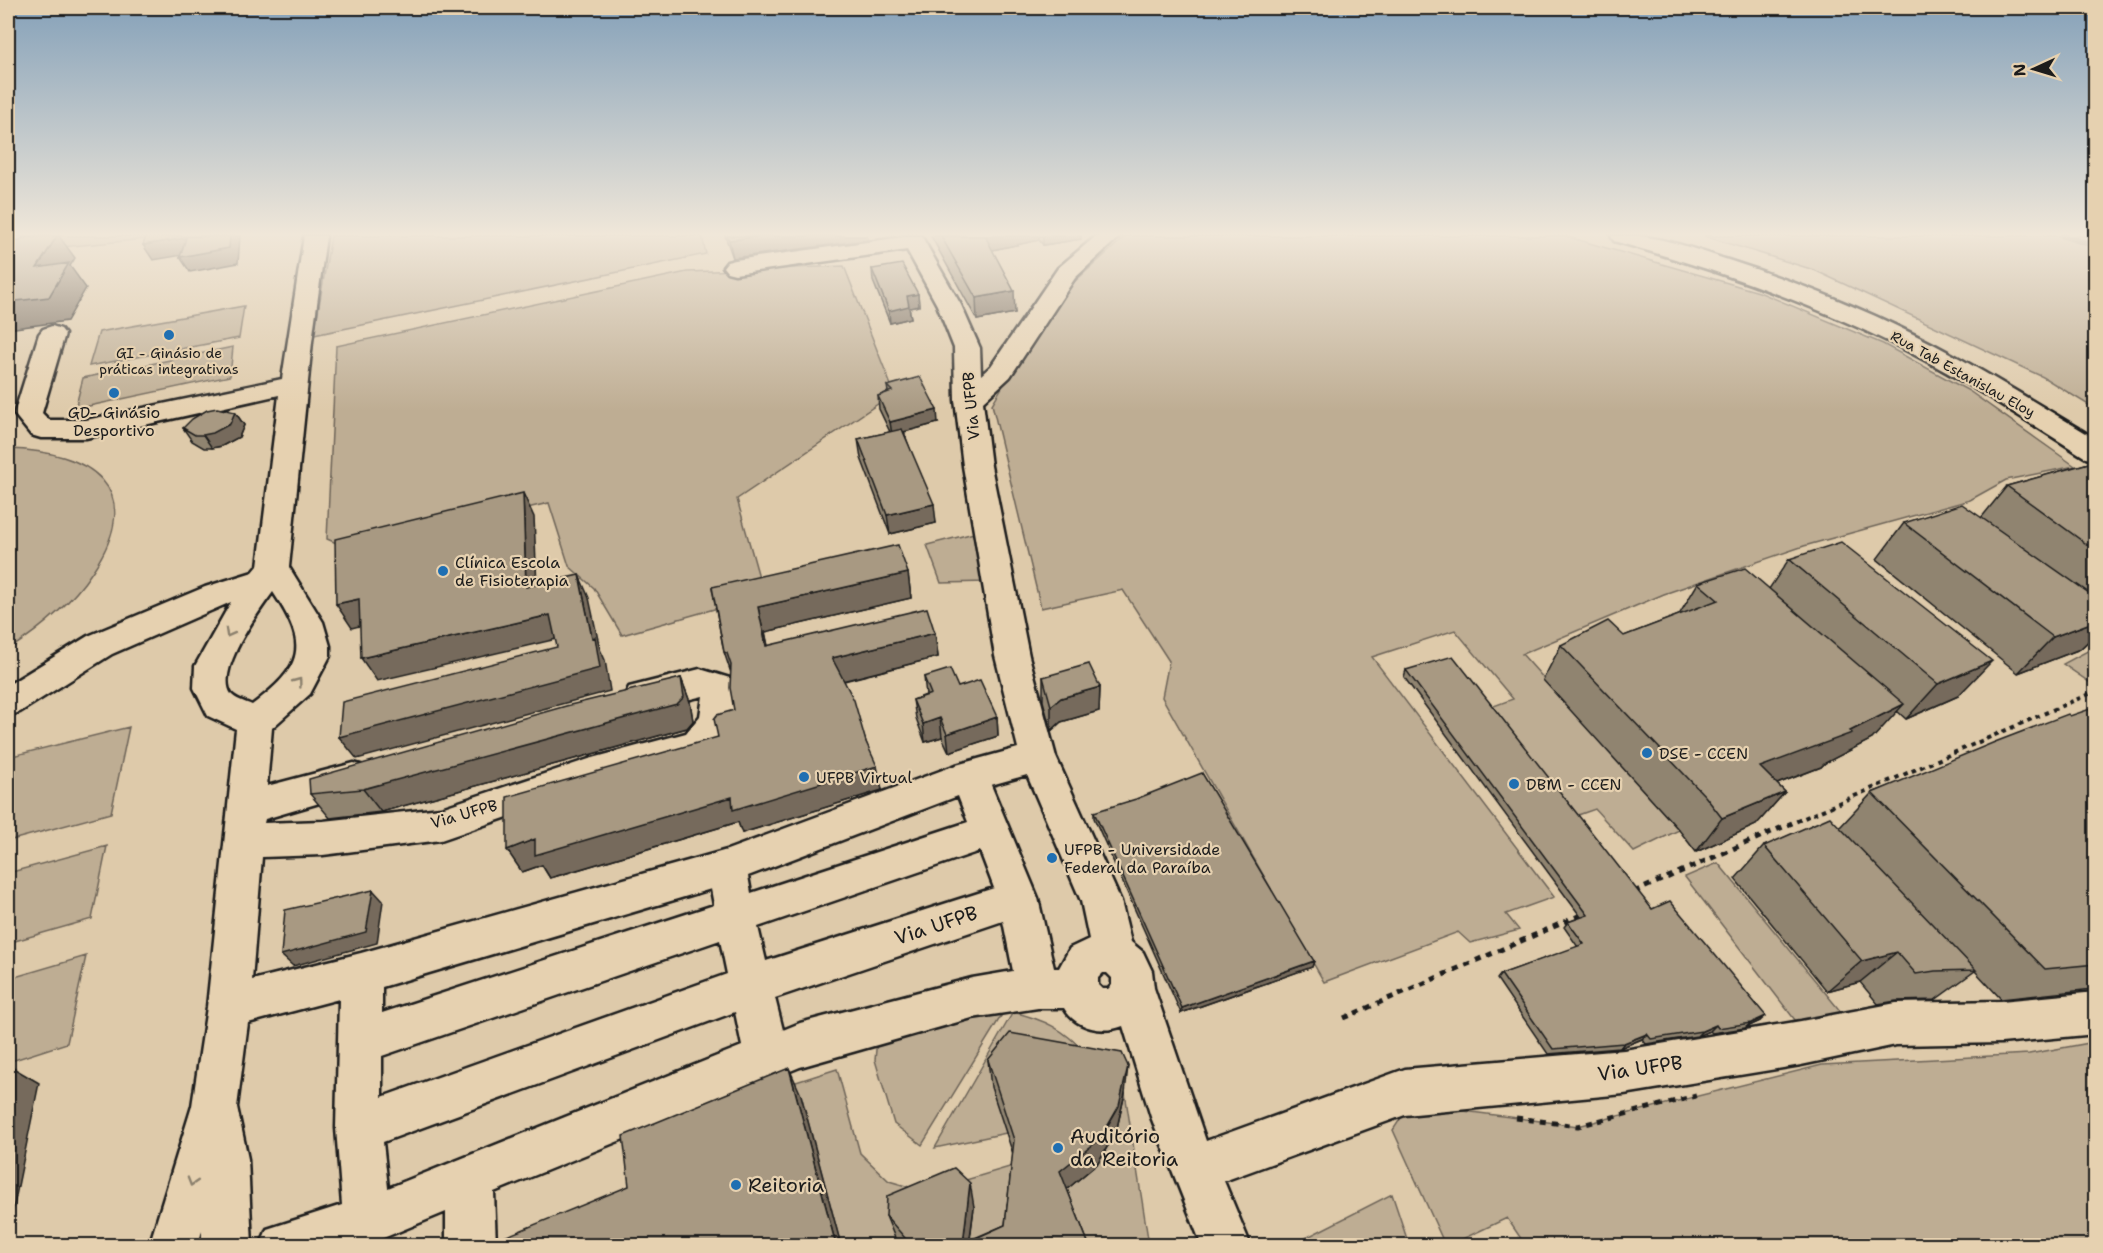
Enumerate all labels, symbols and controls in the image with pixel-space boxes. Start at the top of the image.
north arrow [2004,39,2064,99]
text: N [2009,63,2030,77]
street label: Rua Tab Estanislau Eloy [1888,327,2038,421]
marker: GI - Ginásio de práticas integrativas [162,328,176,342]
place label: GI - Ginásio de práticas integrativas [99,344,239,378]
street label: Via UFPB [958,371,984,441]
marker: GD- Ginásio Desportivo [107,386,121,400]
place label: GD- Ginásio Desportivo [68,402,160,441]
place label: Clínica Escola de Fisioterapia [455,552,569,591]
marker: Clínica Escola de Fisioterapia [436,564,450,578]
one-way arrow [225,627,236,637]
one-way arrow [290,678,301,689]
place label: DSE - CCEN [1659,743,1748,764]
marker: DSE - CCEN [1640,746,1654,760]
place label: UFPB Virtual [816,767,912,788]
marker: UFPB Virtual [797,770,811,784]
place label: DBM - CCEN [1526,774,1622,795]
marker: DBM - CCEN [1507,777,1521,791]
street label: Via UFPB [428,794,500,834]
place label: UFPB - Universidade Federal da Paraíba [1064,839,1220,878]
marker: UFPB - Universidade Federal da Paraíba [1045,851,1059,865]
street label: Via UFPB [891,899,981,951]
street label: Via UFPB [1596,1049,1684,1087]
place label: Auditório da Reitoria [1070,1123,1179,1172]
marker: Auditório da Reitoria [1051,1141,1065,1155]
place label: Reitoria [748,1172,825,1198]
one-way arrow [187,1176,199,1187]
marker: Reitoria [729,1178,743,1192]

